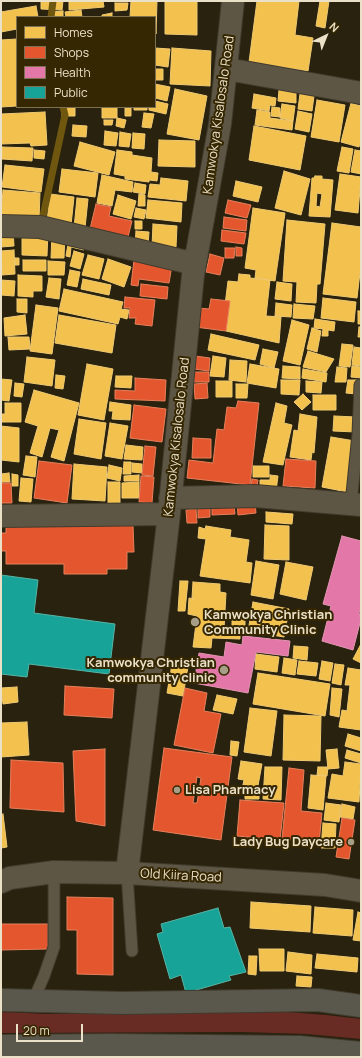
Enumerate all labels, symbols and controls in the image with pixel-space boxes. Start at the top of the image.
legend [16,16,156,108]
north arrow [306,16,346,56]
text: N [327,19,343,35]
text: Homes [54,24,93,41]
street label: Kamwokya Kisalosalo Road [200,35,238,195]
text: Shops [54,44,89,61]
text: Health [54,64,91,81]
text: Public [54,84,88,101]
street label: Kamwokya Kisalosalo Road [161,357,193,517]
place label: Kamwokya Christian Community Clinic [204,607,332,638]
marker: Kamwokya Christian Community Clinic [189,616,201,628]
place label: Kamwokya Christian community clinic [87,655,215,686]
marker: Kamwokya Christian community clinic [218,664,230,676]
place label: Lisa Pharmacy [185,782,275,798]
marker: Lisa Pharmacy [172,785,182,795]
place label: Lady Bug Daycare [233,834,343,850]
marker: Lady Bug Daycare [346,837,356,847]
street label: Old Kiira Road [140,866,222,886]
scale bar [18,1016,85,1042]
text: 20 m [23,1022,50,1039]

